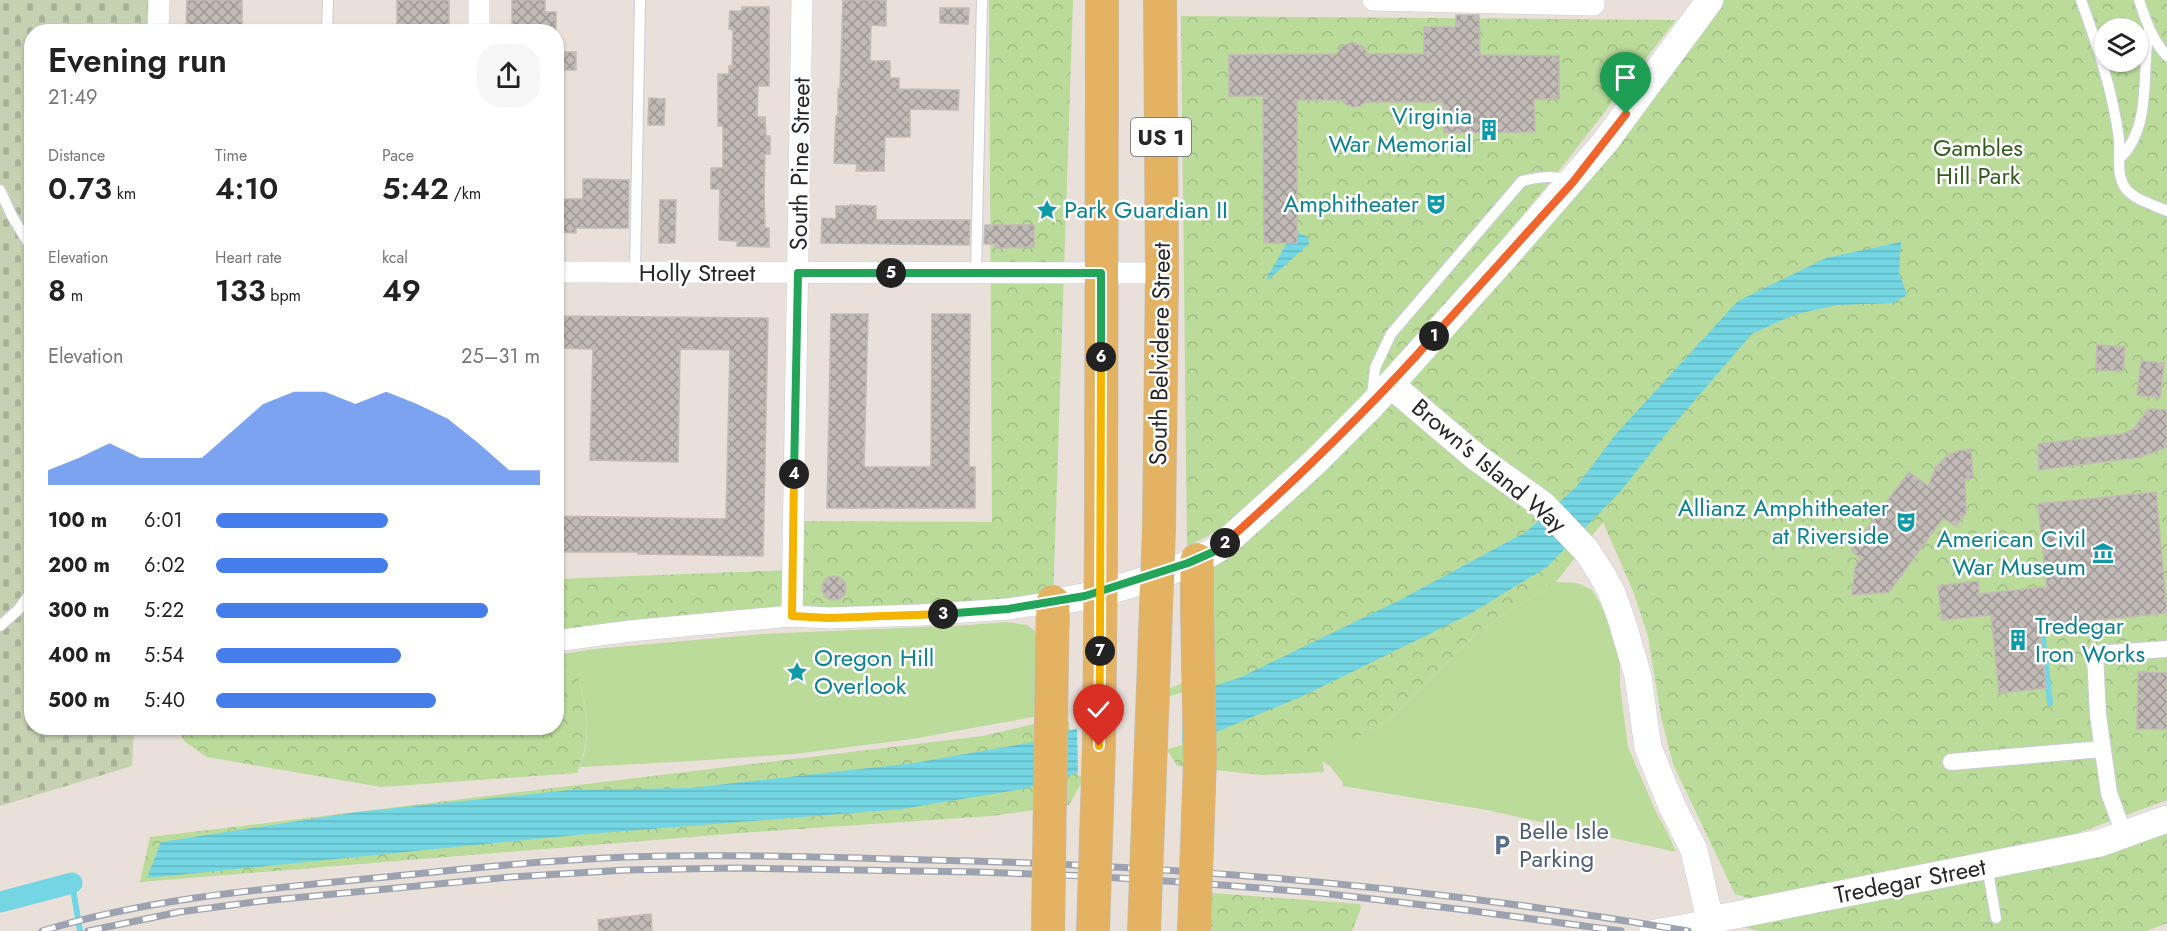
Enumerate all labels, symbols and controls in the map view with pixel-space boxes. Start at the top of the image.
map controls [2094,18,2148,72]
button: layers [2094,18,2148,72]
text: Evening run [48,37,227,84]
button: share [477,44,540,107]
pin [1600,52,1651,114]
icon: arrive [1609,61,1642,94]
street label: South Pine Street [780,77,819,251]
text: 21:49 [48,83,98,112]
place label: Virginia War Memorial [1329,98,1472,161]
road number: US 1 [1131,118,1191,156]
building icon: Virginia War Memorial [1477,118,1501,142]
park label: Gambles Hill Park [1933,130,2023,193]
text: Distance [48,144,105,167]
text: Time [215,144,247,167]
text: Pace [382,144,414,167]
text: 0.73 [48,167,112,210]
text: 4:10 [215,167,278,210]
text: 5:42 [382,167,449,210]
text: km [112,182,136,205]
text: /km [449,182,481,205]
place label: Amphitheater [1283,186,1420,221]
place label: Park Guardian II [1064,192,1228,227]
theatre icon: Amphitheater [1424,192,1448,216]
place icon: Park Guardian II [1035,198,1059,222]
street label: South Belvidere Street [1140,242,1179,466]
text: Elevation [48,246,108,269]
text: Heart rate [215,246,282,269]
text: kcal [382,246,408,269]
street label: Holly Street [639,255,755,290]
pin: 5 [876,258,906,288]
text: 5 [886,261,896,284]
text: 8 [48,269,66,312]
text: 133 [215,269,266,312]
text: 49 [382,269,421,312]
text: m [66,284,83,307]
text: bpm [266,284,301,307]
pin: 1 [1419,321,1449,351]
text: 1 [1430,324,1438,347]
text: Elevation [48,342,123,371]
text: 25–31 m [461,342,540,371]
pin: 6 [1086,342,1116,372]
text: 6 [1096,345,1106,368]
street label: Brown's Island Way [1404,390,1575,541]
pin: 4 [779,459,809,489]
text: 4 [788,462,800,485]
place label: Allianz Amphitheater at Riverside [1678,490,1890,553]
text: 100 m [48,506,107,535]
text: 6:01 [144,506,183,535]
theatre icon: Allianz Amphitheater at Riverside [1894,510,1918,534]
place label: American Civil War Museum [1937,521,2086,584]
pin: 2 [1210,528,1240,558]
text: 2 [1220,531,1230,554]
museum icon: American Civil War Museum [2091,541,2115,565]
text: 200 m [48,551,110,580]
text: 6:02 [144,551,185,580]
text: 300 m [48,596,109,625]
text: 5:22 [144,596,184,625]
pin: 3 [928,599,958,629]
text: 3 [938,602,948,625]
place label: Tredegar Iron Works [2035,608,2145,671]
building icon: Tredegar Iron Works [2006,628,2030,652]
pin: 7 [1085,636,1115,666]
text: 7 [1095,639,1105,662]
place label: Oregon Hill Overlook [814,640,934,703]
text: 400 m [48,641,111,670]
text: 5:54 [144,641,184,670]
place icon: Oregon Hill Overlook [785,660,809,684]
pin [1073,684,1124,746]
text: 500 m [48,686,110,715]
text: 5:40 [144,686,185,715]
icon: check [1082,693,1115,726]
place label: Belle Isle Parking [1519,813,1609,876]
parking icon: Belle Isle Parking [1490,833,1514,857]
street label: Tredegar Street [1831,849,1989,912]

